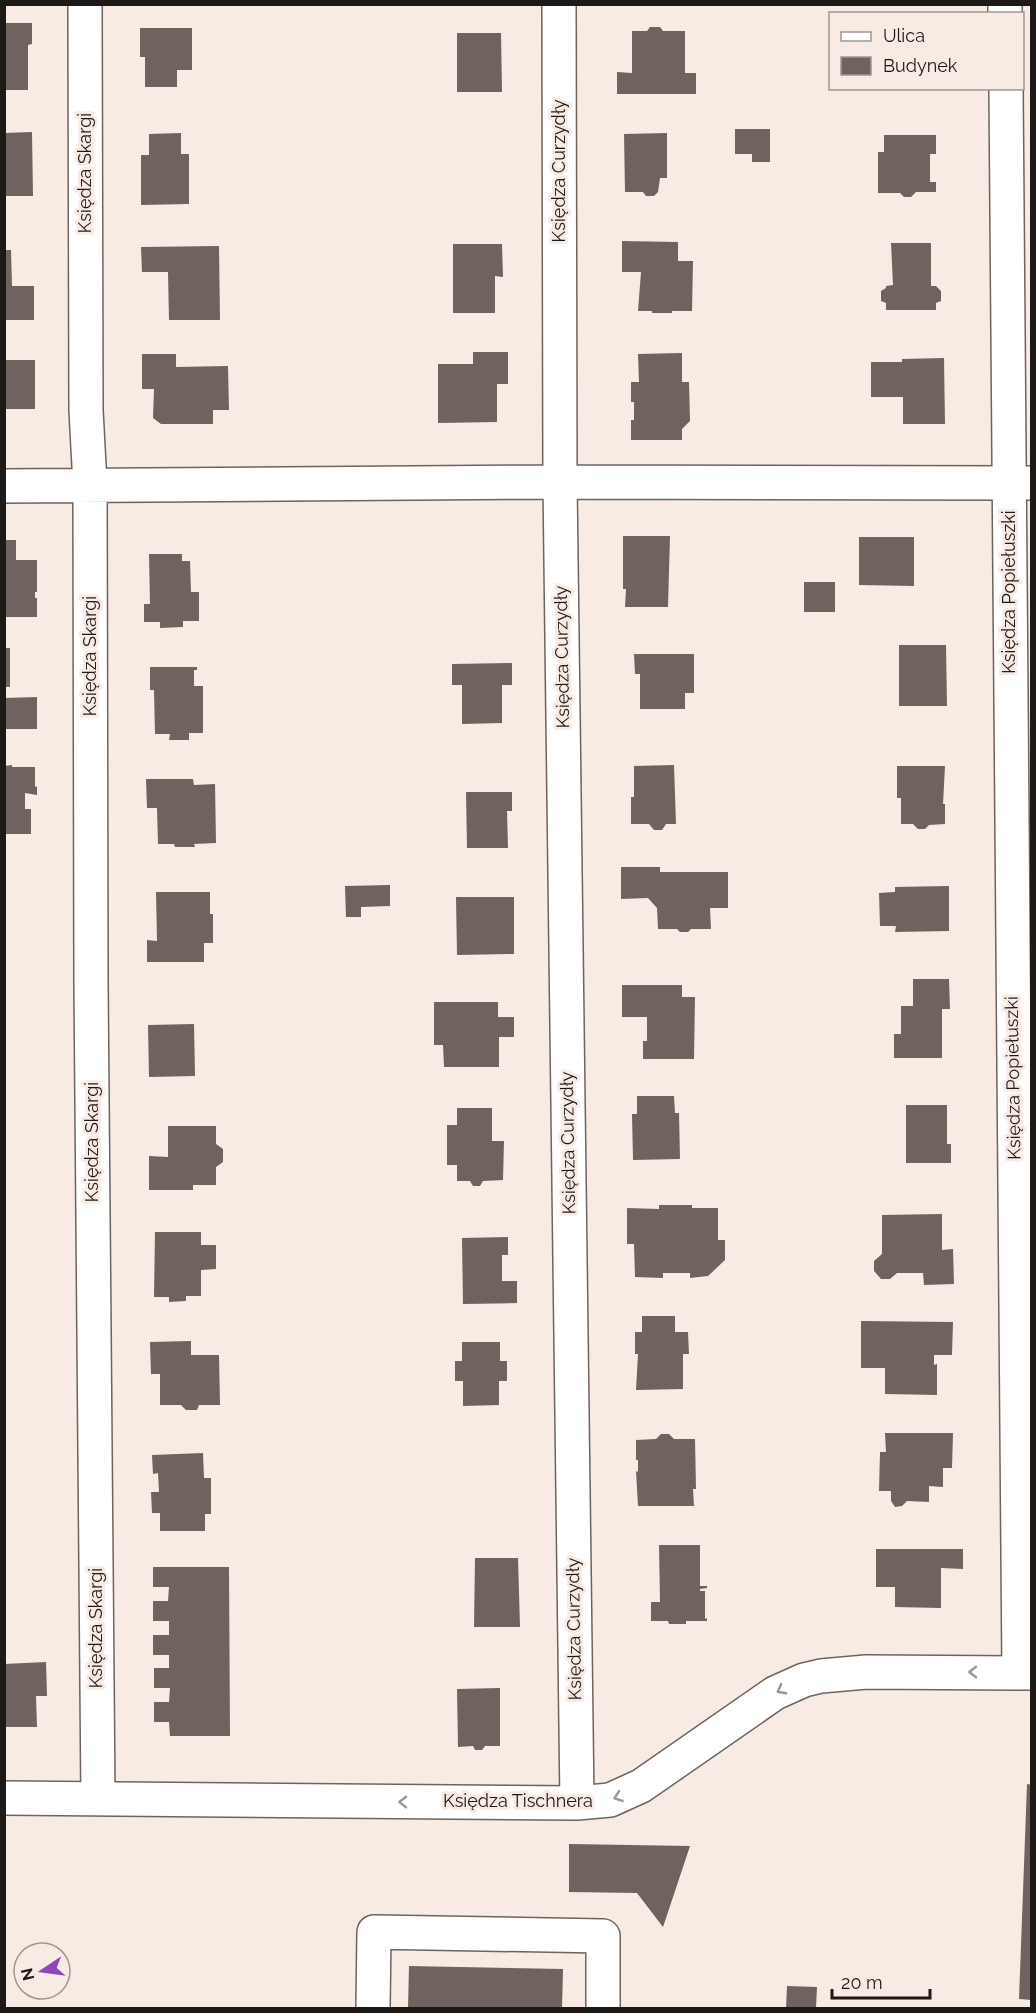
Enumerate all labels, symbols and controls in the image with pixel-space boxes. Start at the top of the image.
legend [829,12,1024,90]
text: Ulica [883,25,925,46]
text: Budynek [883,55,958,76]
street label: Księdza Curzydły [548,99,569,242]
street label: Księdza Skargi [74,113,95,233]
street label: Księdza Popiełuszki [998,510,1019,674]
street label: Księdza Curzydły [550,585,573,729]
street label: Księdza Skargi [79,596,100,716]
street label: Księdza Popiełuszki [1001,996,1024,1160]
street label: Księdza Curzydły [556,1071,579,1215]
street label: Księdza Skargi [81,1082,102,1202]
street label: Księdza Curzydły [562,1557,585,1701]
street label: Księdza Skargi [85,1568,106,1688]
one-way arrow [969,1666,978,1678]
one-way arrow [777,1683,787,1694]
one-way arrow [613,1789,624,1802]
street label: Księdza Tischnera [443,1790,593,1811]
one-way arrow [399,1796,408,1808]
north arrow [12,1941,72,2001]
scale bar [832,1962,930,2000]
text: N [17,1966,39,1982]
text: 20 m [841,1972,883,1993]

